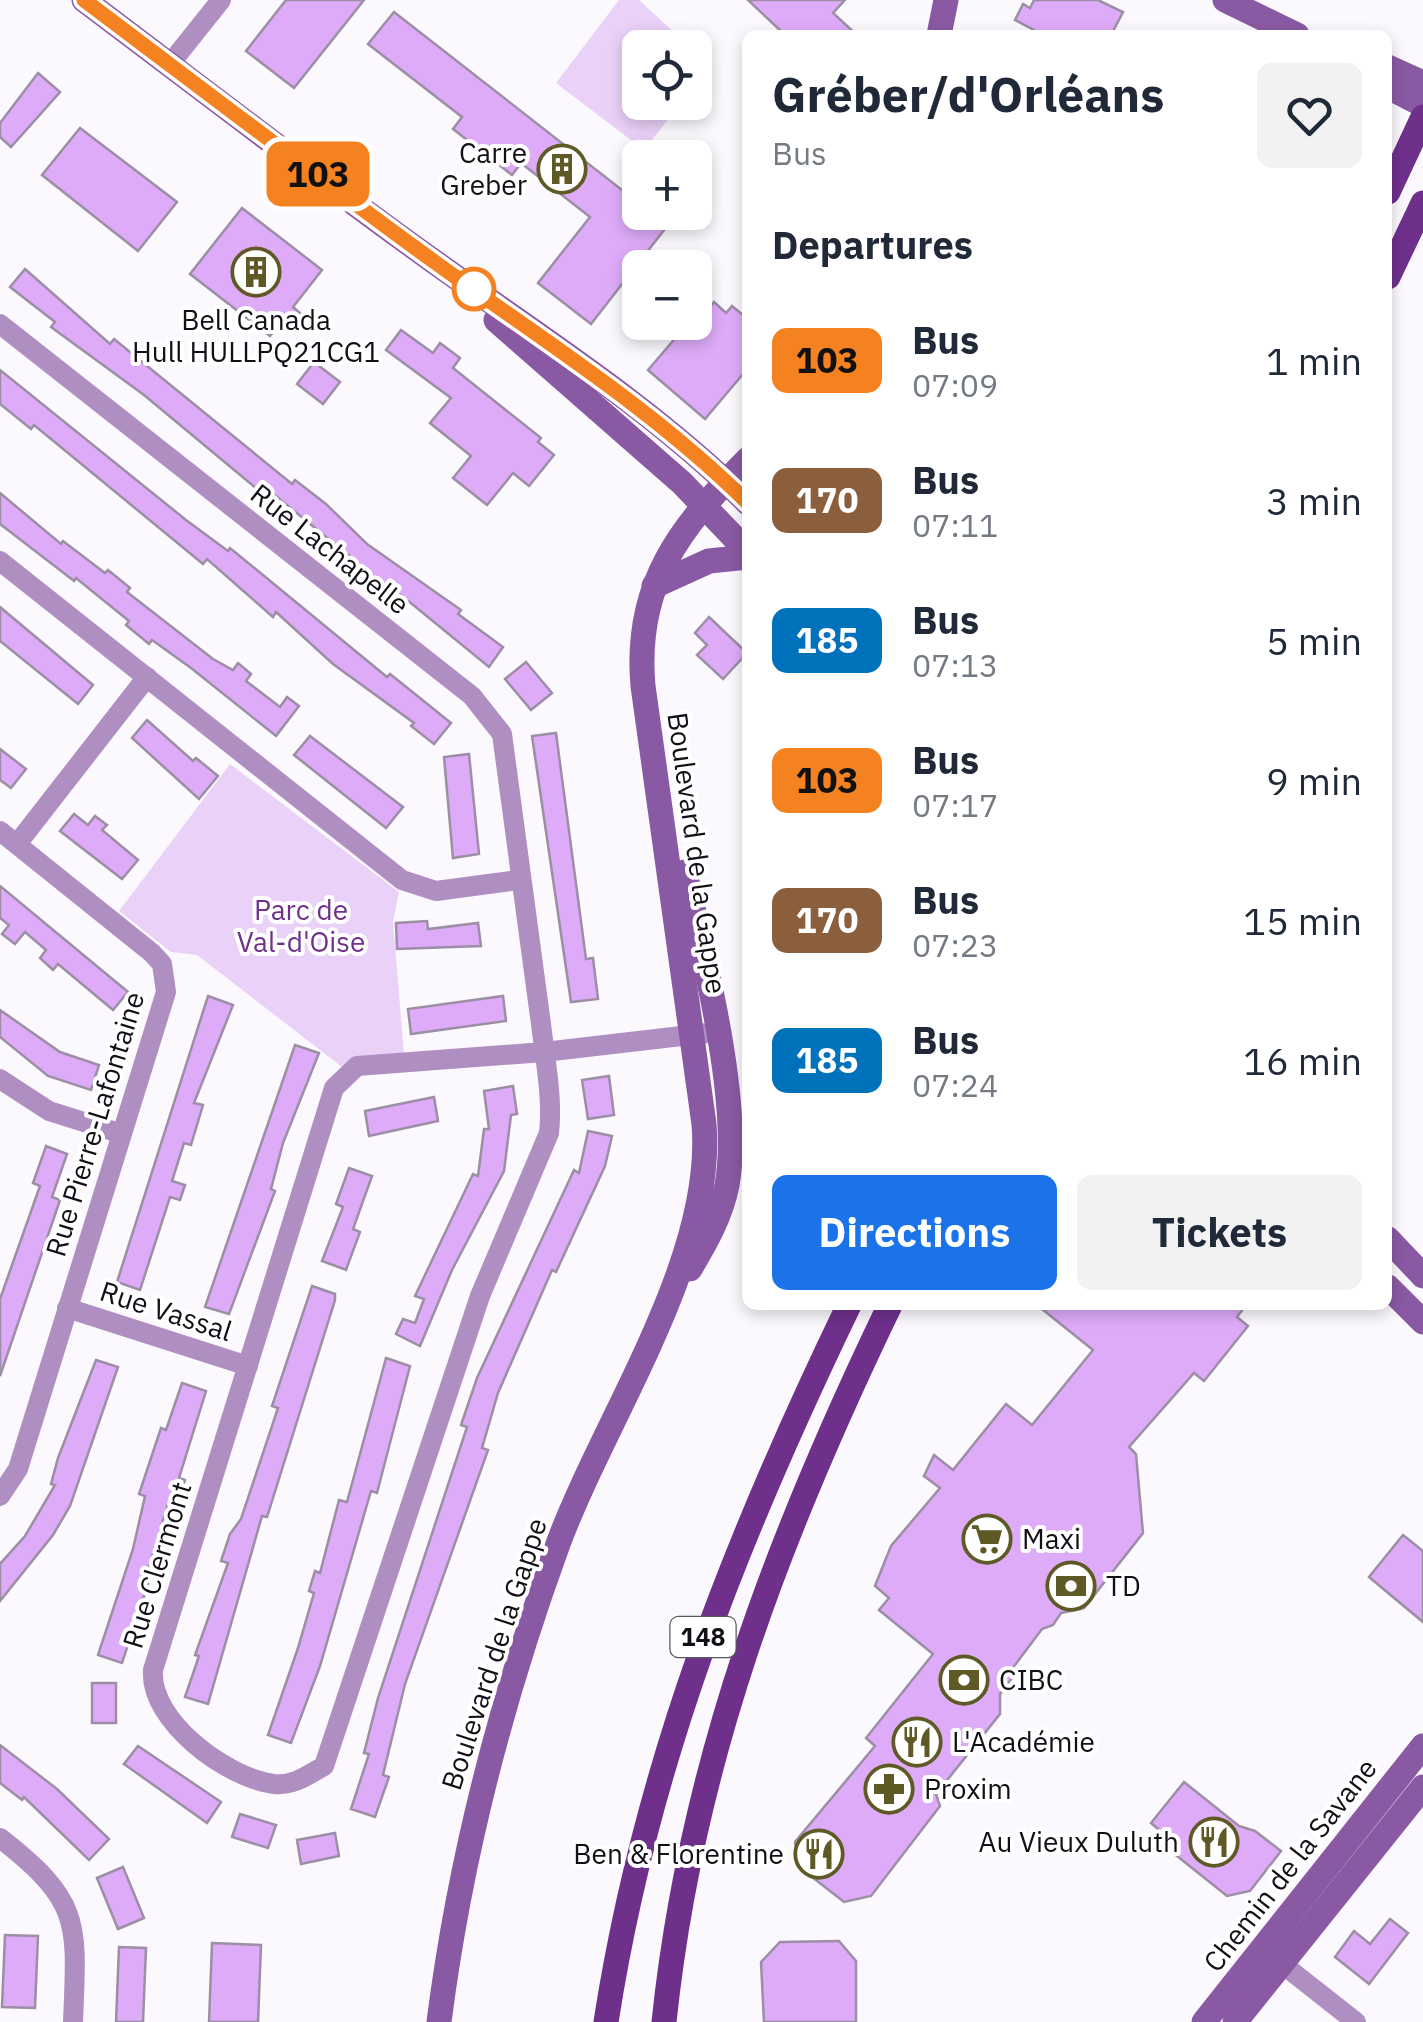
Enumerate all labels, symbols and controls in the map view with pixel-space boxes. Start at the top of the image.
map controls [622,30,712,340]
button: locate [622,30,712,120]
text: Gréber/d'Orléans [772,63,1164,125]
button: heart [1257,63,1362,168]
text: Bus [772,132,827,174]
place label: Carre Greber [440,134,527,203]
button: + [622,140,712,230]
line badge: 103 [260,142,376,206]
building icon: Carre Greber [536,143,588,195]
text: 103 [286,151,350,197]
text: Departures [772,220,973,269]
building icon: Bell Canada Hull HULLPQ21CG1 [230,246,282,298]
button: − [622,250,712,340]
unlabelled marker [453,268,495,310]
place label: Bell Canada Hull HULLPQ21CG1 [132,301,380,370]
text: Bus [912,315,979,364]
text: 1 min [1266,336,1362,385]
text: 103 [795,337,859,383]
text: 07:09 [912,364,998,406]
text: Bus [912,455,979,504]
street label: Rue Lachapelle [243,475,417,622]
text: 3 min [1266,476,1362,525]
text: 170 [795,477,859,523]
text: 07:11 [912,504,998,546]
text: Bus [912,595,979,644]
text: 5 min [1266,616,1362,665]
text: 185 [795,617,859,663]
text: 07:13 [912,644,998,686]
street label: Boulevard de la Gappe [659,710,736,996]
text: Bus [912,735,979,784]
text: 9 min [1266,756,1362,805]
text: 103 [795,757,859,803]
text: 07:17 [912,784,998,826]
text: Bus [912,875,979,924]
park label: Parc de Val-d'Oise [237,891,365,960]
text: 15 min [1243,896,1362,945]
text: 170 [795,897,859,943]
text: 07:23 [912,924,998,966]
street label: Rue Pierre-Lafontaine [37,987,152,1261]
text: Bus [912,1015,979,1064]
text: 16 min [1243,1036,1362,1085]
text: 185 [795,1037,859,1083]
text: 07:24 [912,1064,998,1106]
button: Directions [772,1175,1057,1290]
button: Tickets [1077,1175,1362,1290]
street label: Rue Vassal [95,1272,237,1349]
street label: Rue Clermont [114,1477,199,1653]
street label: Boulevard de la Gappe [432,1513,555,1794]
supermarket icon: Maxi [961,1513,1013,1565]
place label: Maxi [1022,1520,1081,1557]
bank icon: TD [1045,1560,1097,1612]
place label: TD [1106,1567,1141,1604]
road number: 148 [670,1617,736,1657]
bank icon: CIBC [938,1654,990,1706]
place label: CIBC [999,1661,1063,1698]
restaurant icon: L'Académie [891,1716,943,1768]
place label: L'Académie [952,1723,1095,1760]
street label: Chemin de la Savane [1195,1751,1384,1979]
pharmacy icon: Proxim [863,1763,915,1815]
place label: Proxim [924,1770,1012,1807]
restaurant icon: Au Vieux Duluth [1188,1816,1240,1868]
place label: Au Vieux Duluth [978,1823,1179,1860]
restaurant icon: Ben & Florentine [793,1828,845,1880]
place label: Ben & Florentine [573,1835,784,1872]

